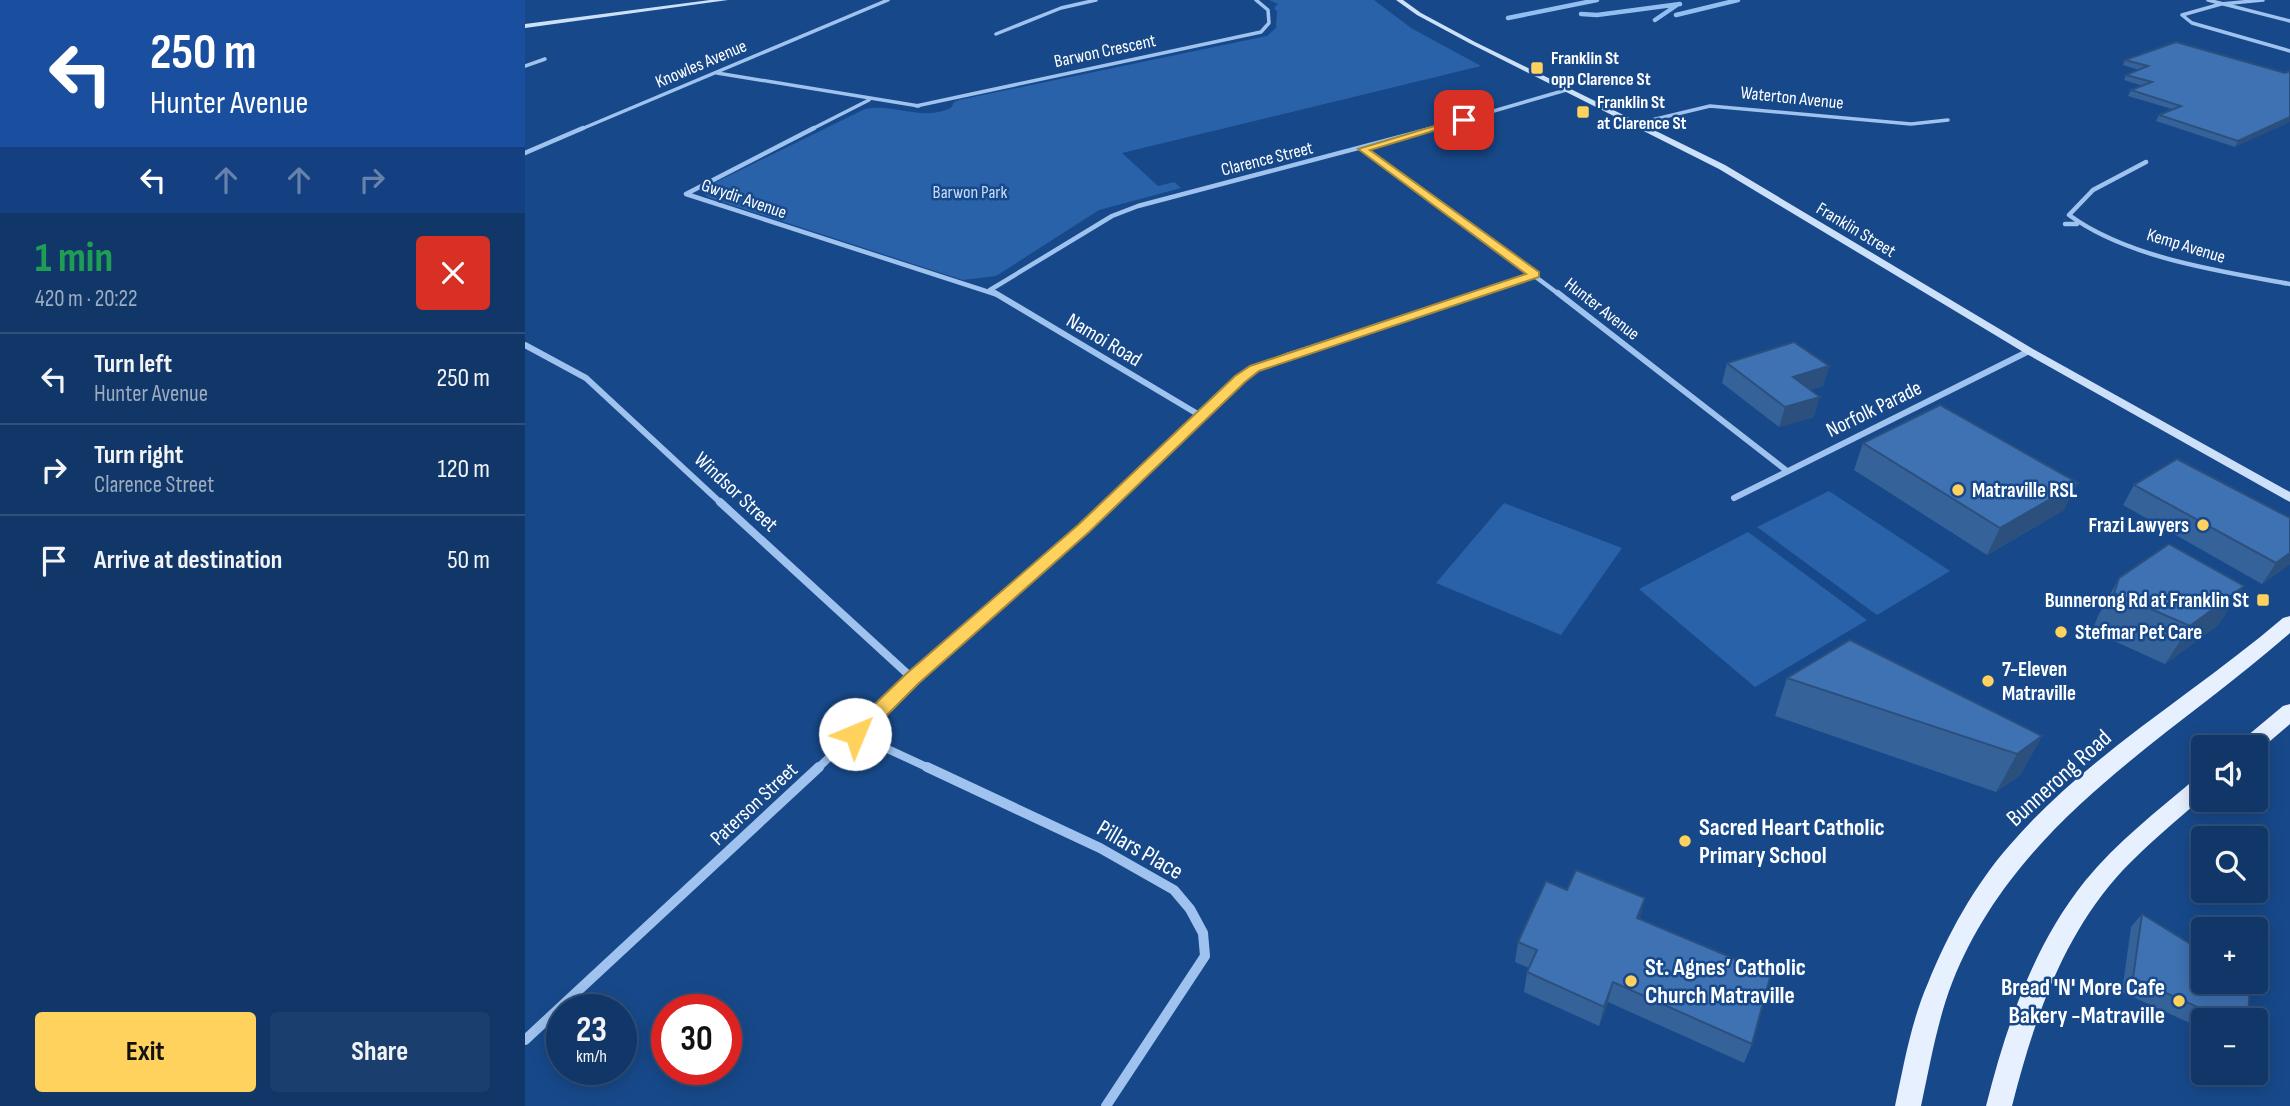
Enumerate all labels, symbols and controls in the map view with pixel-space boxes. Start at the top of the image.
text: 250 m [150,24,256,83]
icon: left [35,28,126,119]
street label: Barwon Crescent [1052,30,1158,72]
street label: Knowles Avenue [652,35,750,93]
place label: Franklin St opp Clarence St [1551,48,1651,90]
marker: Franklin St opp Clarence St [1529,60,1545,76]
street label: Waterton Avenue [1739,82,1845,114]
text: Hunter Avenue [150,84,308,123]
pin [1434,90,1494,150]
place label: Franklin St at Clarence St [1597,92,1687,134]
icon: arrive [1445,101,1483,139]
marker: Franklin St at Clarence St [1575,104,1591,120]
street label: Clarence Street [1219,137,1316,181]
icon: left [134,161,172,199]
icon: ahead [207,161,245,199]
icon: ahead [280,161,318,199]
icon: right [353,161,391,199]
street label: Gwydir Avenue [699,175,789,223]
park label: Barwon Park [933,182,1008,203]
street label: Franklin Street [1813,198,1900,262]
street label: Kemp Avenue [2144,224,2228,268]
text: 1 min [35,233,113,284]
button: close [416,236,490,310]
street label: Hunter Avenue [1560,273,1644,345]
text: 420 m · 20:22 [35,285,138,313]
street label: Namoi Road [1062,308,1146,372]
text: Turn left [94,349,172,380]
icon: left [35,360,73,398]
text: 250 m [436,363,490,394]
street label: Norfolk Parade [1822,375,1926,443]
text: Hunter Avenue [94,380,208,408]
text: Turn right [94,440,183,471]
street label: Windsor Street [689,447,783,537]
icon: right [35,451,73,489]
text: 120 m [437,454,490,485]
text: Clarence Street [94,471,214,499]
place label: Matraville RSL [1972,478,2077,503]
marker: Matraville RSL [1950,482,1966,498]
place label: Frazi Lawyers [2088,513,2189,538]
marker: Frazi Lawyers [2195,517,2211,533]
icon: arrive [35,542,73,580]
text: Arrive at destination [94,545,282,576]
text: 50 m [447,545,490,576]
place label: Bunnerong Rd at Franklin St [2045,588,2249,613]
marker: Bunnerong Rd at Franklin St [2255,592,2271,608]
place label: Stefmar Pet Care [2075,620,2202,645]
marker: Stefmar Pet Care [2053,624,2069,640]
place label: 7-Eleven Matraville [2002,657,2076,706]
marker: 7-Eleven Matraville [1980,673,1996,689]
position arrow [818,697,892,771]
street label: Bunnerong Road [2001,723,2117,833]
map controls [2191,735,2268,1085]
button: sound [2191,735,2268,812]
street label: Paterson Street [705,757,803,851]
place label: Sacred Heart Catholic Primary School [1699,813,1885,870]
street label: Pillars Place [1092,814,1188,886]
button: search [2191,826,2268,903]
marker: Sacred Heart Catholic Primary School [1677,833,1693,849]
button: + [2191,917,2268,994]
place label: St. Agnes’ Catholic Church Matraville [1645,953,1806,1010]
marker: St. Agnes’ Catholic Church Matraville [1623,973,1639,989]
place label: Bread 'N' More Cafe Bakery -Matraville [2001,973,2165,1030]
marker: Bread 'N' More Cafe Bakery -Matraville [2171,993,2187,1009]
speed limit sign: 30 [651,994,742,1085]
button: − [2191,1008,2268,1085]
text: 23 [576,1009,607,1052]
button: Exit [35,1012,256,1092]
button: Share [270,1012,490,1092]
text: km/h [576,1046,607,1067]

